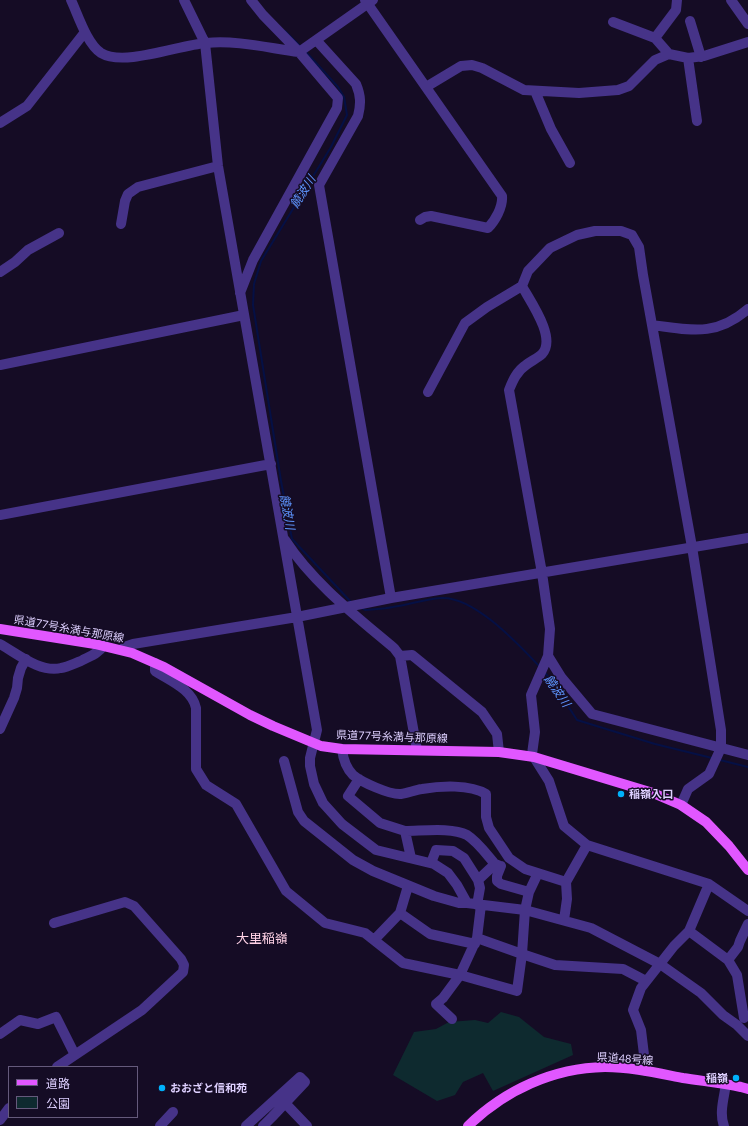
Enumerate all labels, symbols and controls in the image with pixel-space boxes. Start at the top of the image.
water label: 饒波川 [287,173,319,211]
water label: 饒波川 [277,493,297,531]
street label: 県道77号糸満与那原線 [13,613,125,645]
water label: 饒波川 [541,672,573,710]
street label: 県道77号糸満与那原線 [336,728,448,746]
place label: 稲嶺入口 [629,787,673,801]
marker: 稲嶺入口 [616,789,626,799]
district label: 大里稲嶺 [236,931,288,947]
street label: 県道48号線 [596,1050,654,1068]
legend [8,1066,138,1118]
place label: 稲嶺 [706,1071,728,1085]
marker: 稲嶺 [731,1073,741,1083]
text: 道路 [46,1076,70,1091]
place label: おおざと信和苑 [170,1081,247,1095]
marker: おおざと信和苑 [157,1083,167,1093]
text: 公園 [46,1096,70,1111]

